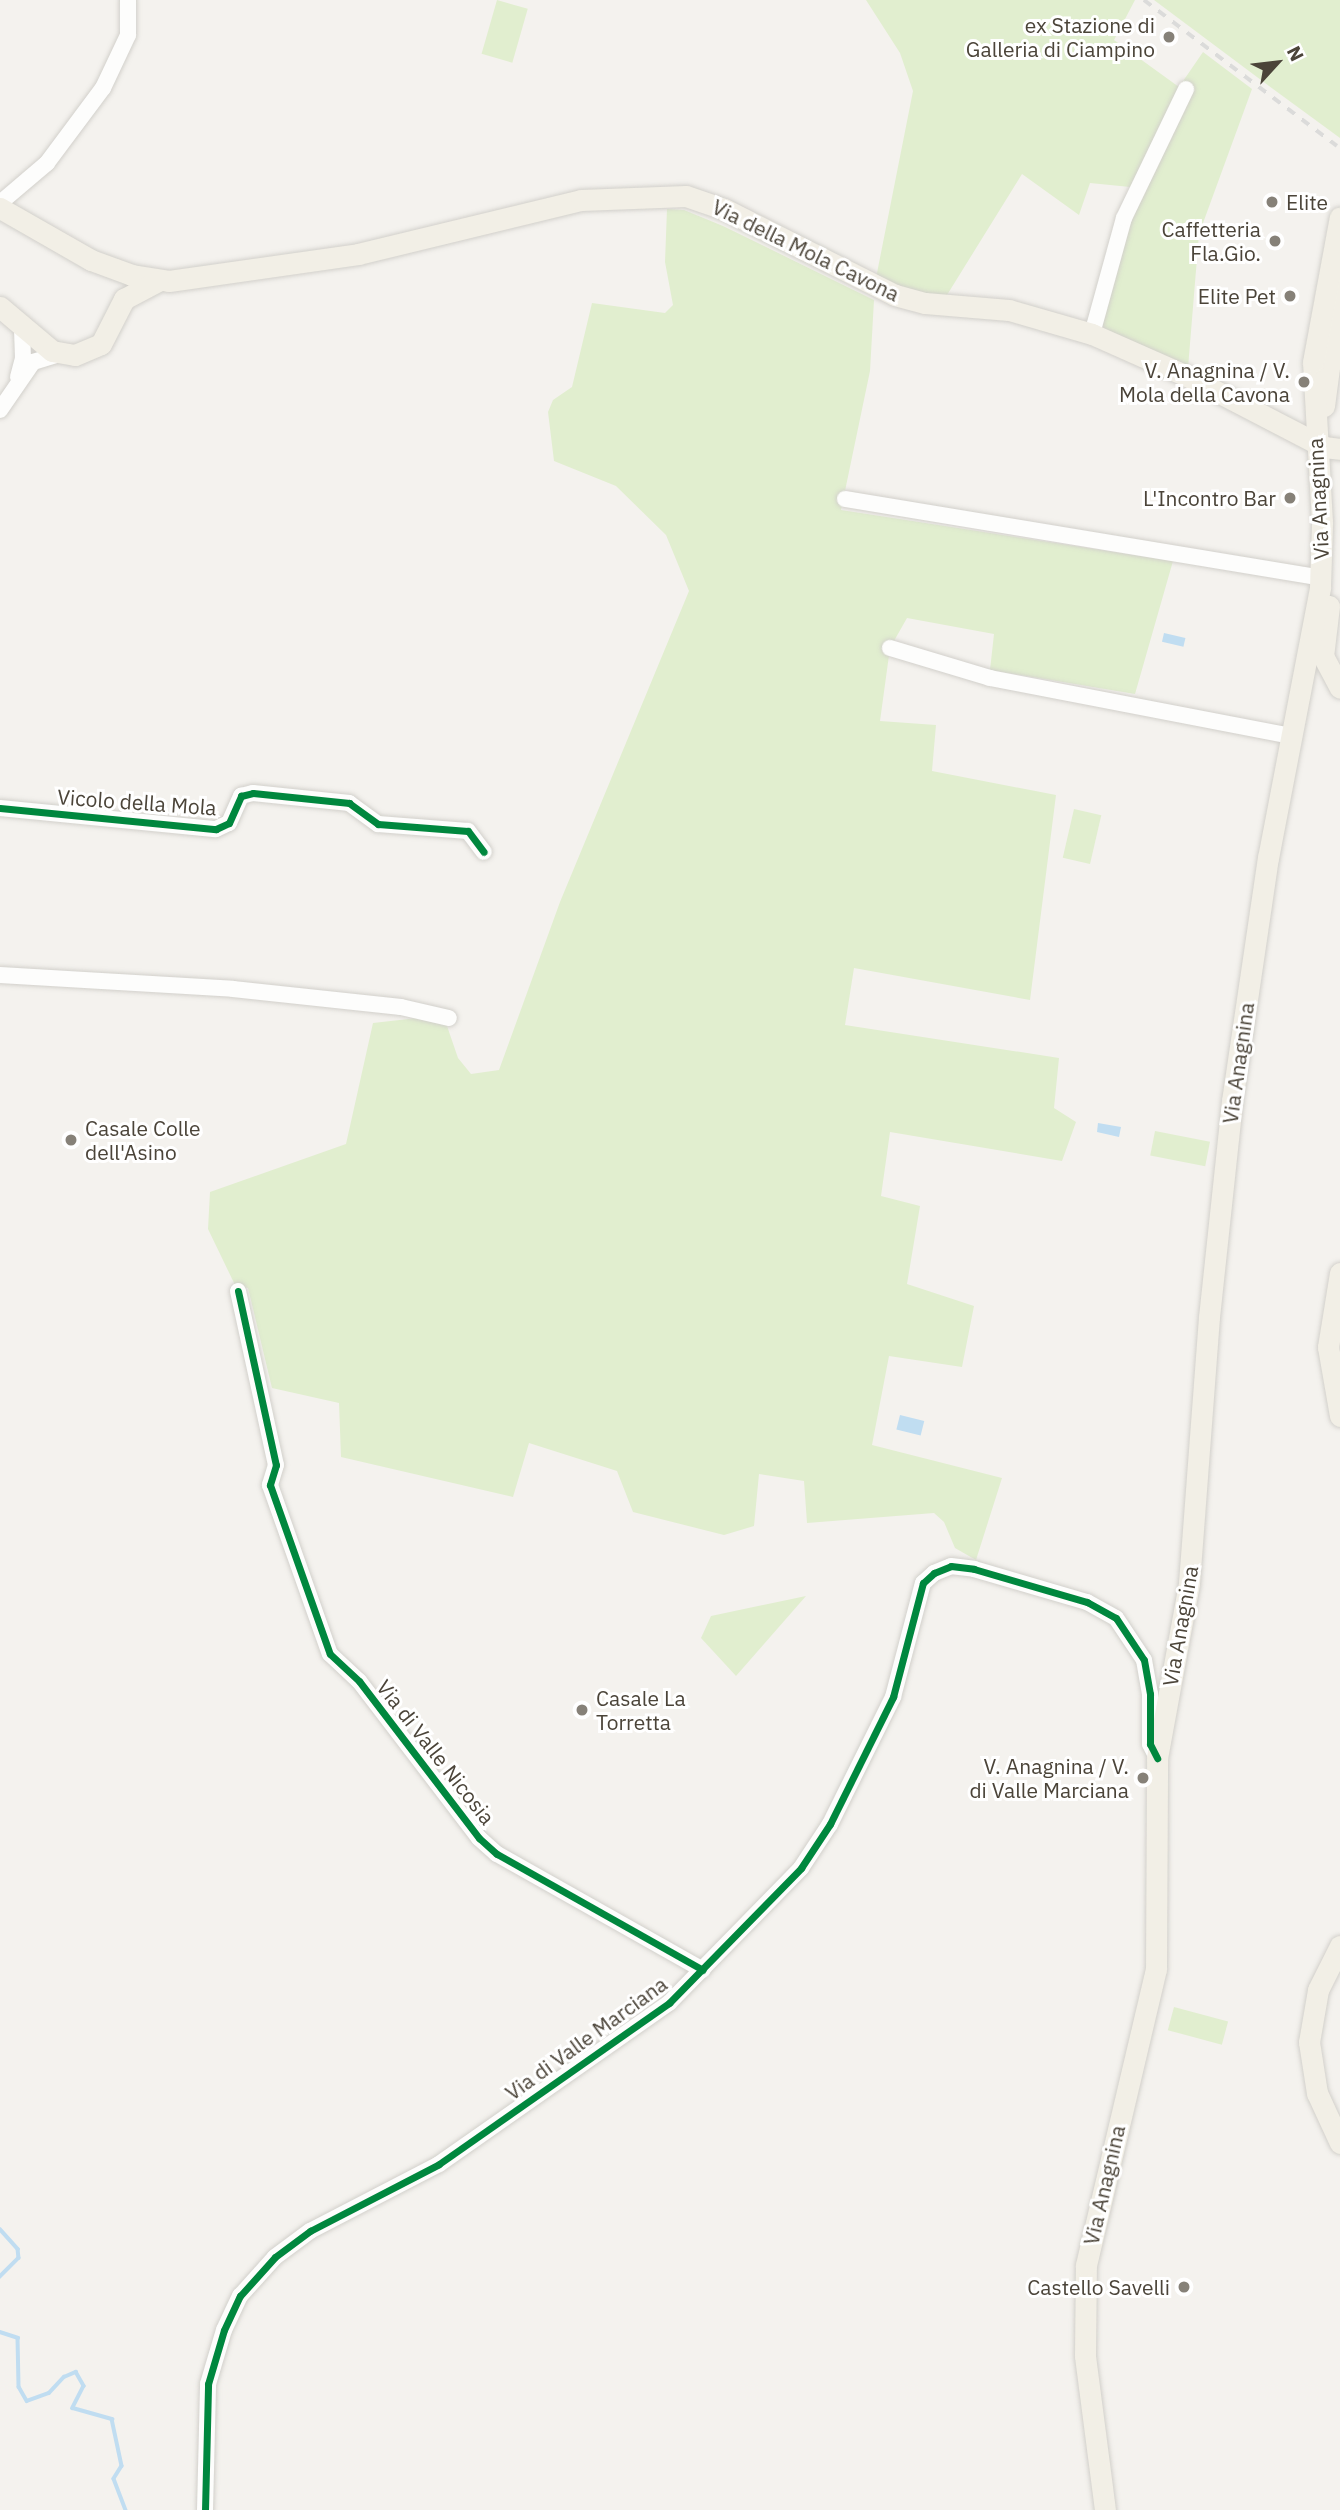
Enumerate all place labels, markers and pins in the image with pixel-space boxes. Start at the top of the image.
place label: ex Stazione di Galleria di Ciampino [966,12,1155,62]
marker: ex Stazione di Galleria di Ciampino [1161,29,1177,45]
place label: Elite [1286,189,1328,215]
marker: Elite [1264,194,1280,210]
place label: Caffetteria Fla.Gio. [1162,216,1261,266]
marker: Caffetteria Fla.Gio. [1267,233,1283,249]
place label: Elite Pet [1198,283,1276,309]
marker: Elite Pet [1282,288,1298,304]
place label: V. Anagnina / V. Mola della Cavona [1119,357,1290,407]
marker: V. Anagnina / V. Mola della Cavona [1296,374,1312,390]
place label: L'Incontro Bar [1143,485,1276,511]
marker: L'Incontro Bar [1282,490,1298,506]
place label: Casale Colle dell'Asino [85,1115,201,1165]
marker: Casale Colle dell'Asino [63,1132,79,1148]
place label: Casale La Torretta [596,1685,686,1735]
marker: Casale La Torretta [574,1702,590,1718]
place label: V. Anagnina / V. di Valle Marciana [969,1753,1129,1803]
marker: V. Anagnina / V. di Valle Marciana [1135,1770,1151,1786]
place label: Castello Savelli [1027,2274,1170,2300]
marker: Castello Savelli [1176,2279,1192,2295]

